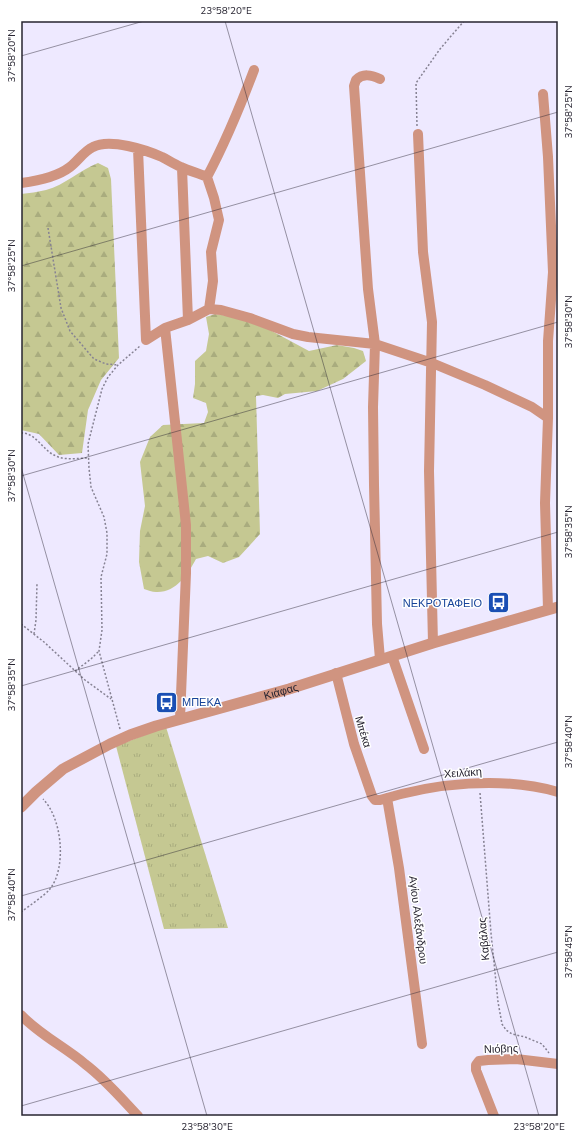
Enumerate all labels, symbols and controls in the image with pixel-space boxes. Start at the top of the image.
text: 23°58'20"E [200,4,252,18]
text: 37°58'20"N [5,29,19,83]
text: 37°58'25"N [562,85,576,139]
text: 37°58'25"N [5,239,19,293]
text: 37°58'30"N [562,295,576,349]
text: 37°58'30"N [5,449,19,503]
text: 37°58'35"N [562,505,576,559]
bus stop icon: ΝΕΚΡΟΤΑΦΕΙΟ [485,590,511,616]
place label: ΝΕΚΡΟΤΑΦΕΙΟ [403,596,482,611]
text: 37°58'35"N [5,658,19,712]
street label: Κιάφας [262,679,300,703]
bus stop icon: ΜΠΕΚΑ [154,689,180,715]
place label: ΜΠΕΚΑ [182,695,222,710]
street label: Μπέκα [351,714,375,750]
text: 37°58'40"N [562,715,576,769]
street label: Χειλάκη [444,764,482,782]
text: 37°58'40"N [5,868,19,922]
street label: Αγίου Αλεξάνδρου [405,875,431,965]
street label: Καβάλας [475,917,493,961]
text: 37°58'45"N [562,925,576,979]
street label: Νιόβης [484,1041,518,1057]
text: 23°58'30"E [181,1120,233,1134]
text: 23°58'20"E [513,1120,565,1134]

